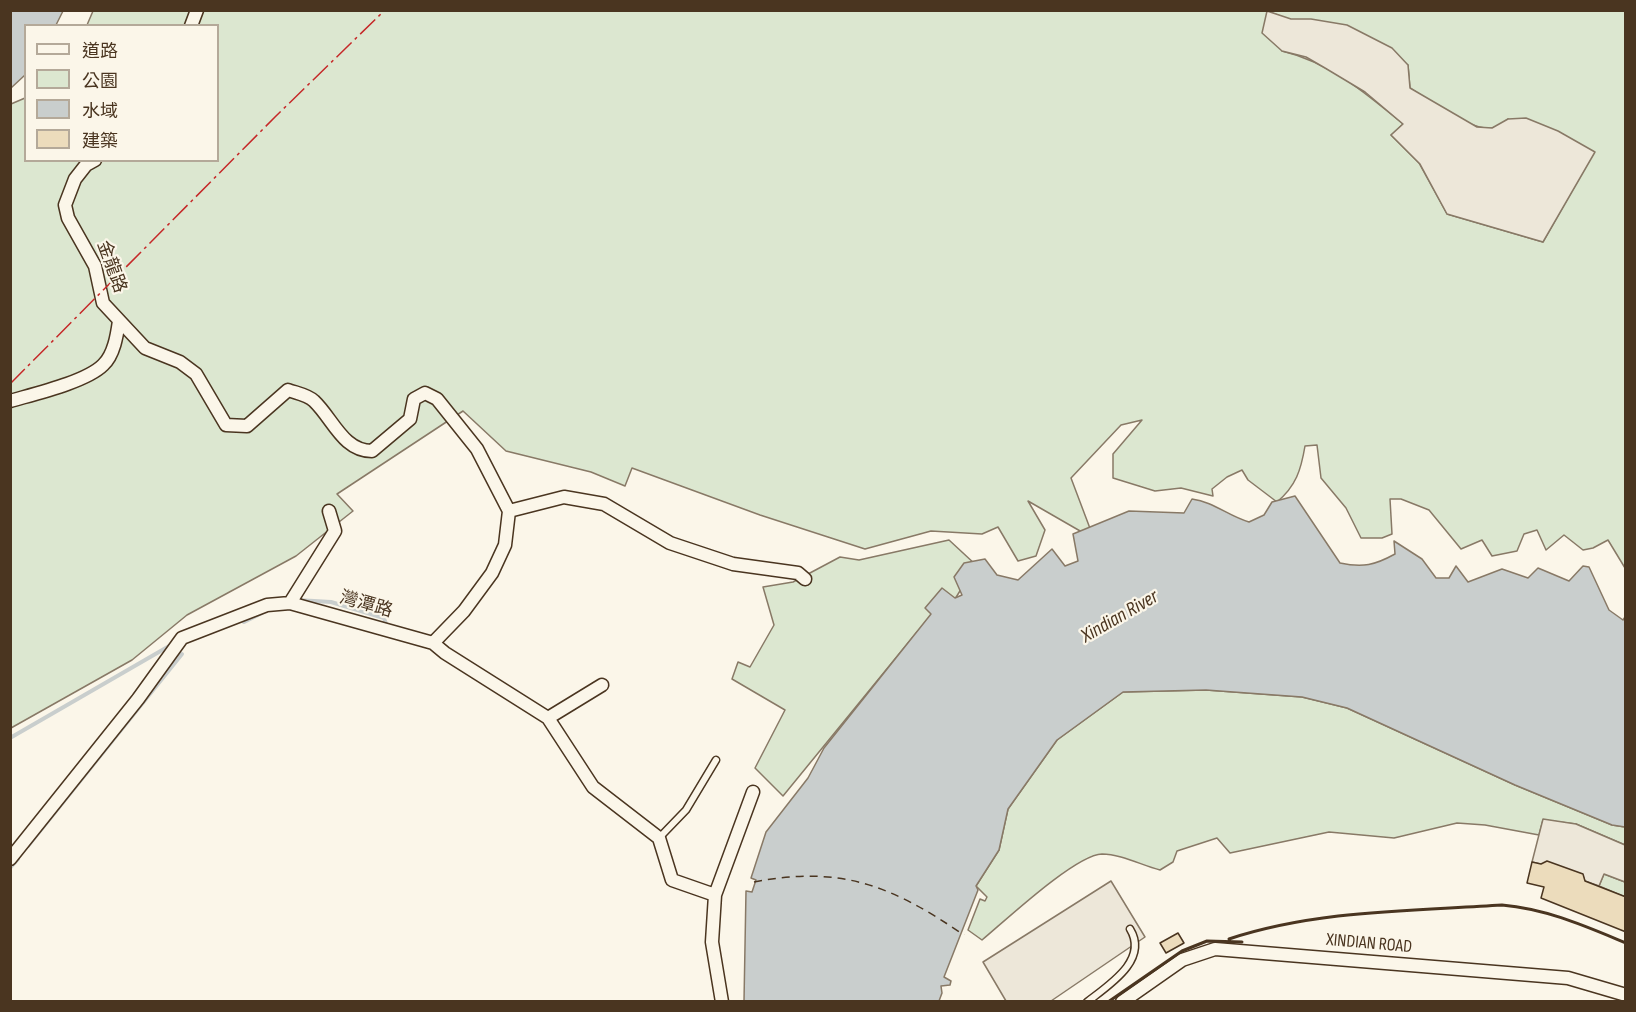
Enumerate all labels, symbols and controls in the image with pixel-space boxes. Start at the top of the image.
legend [24,24,219,162]
text: 道路 [82,41,118,62]
text: 公園 [82,71,118,92]
text: 水域 [82,101,118,122]
text: 建築 [82,131,118,152]
street label: 金龍路 [92,238,130,296]
water label: Xindian River [1077,585,1163,649]
street label: 灣潭路 [337,587,395,623]
street label: XINDIAN ROAD [1325,929,1413,959]

